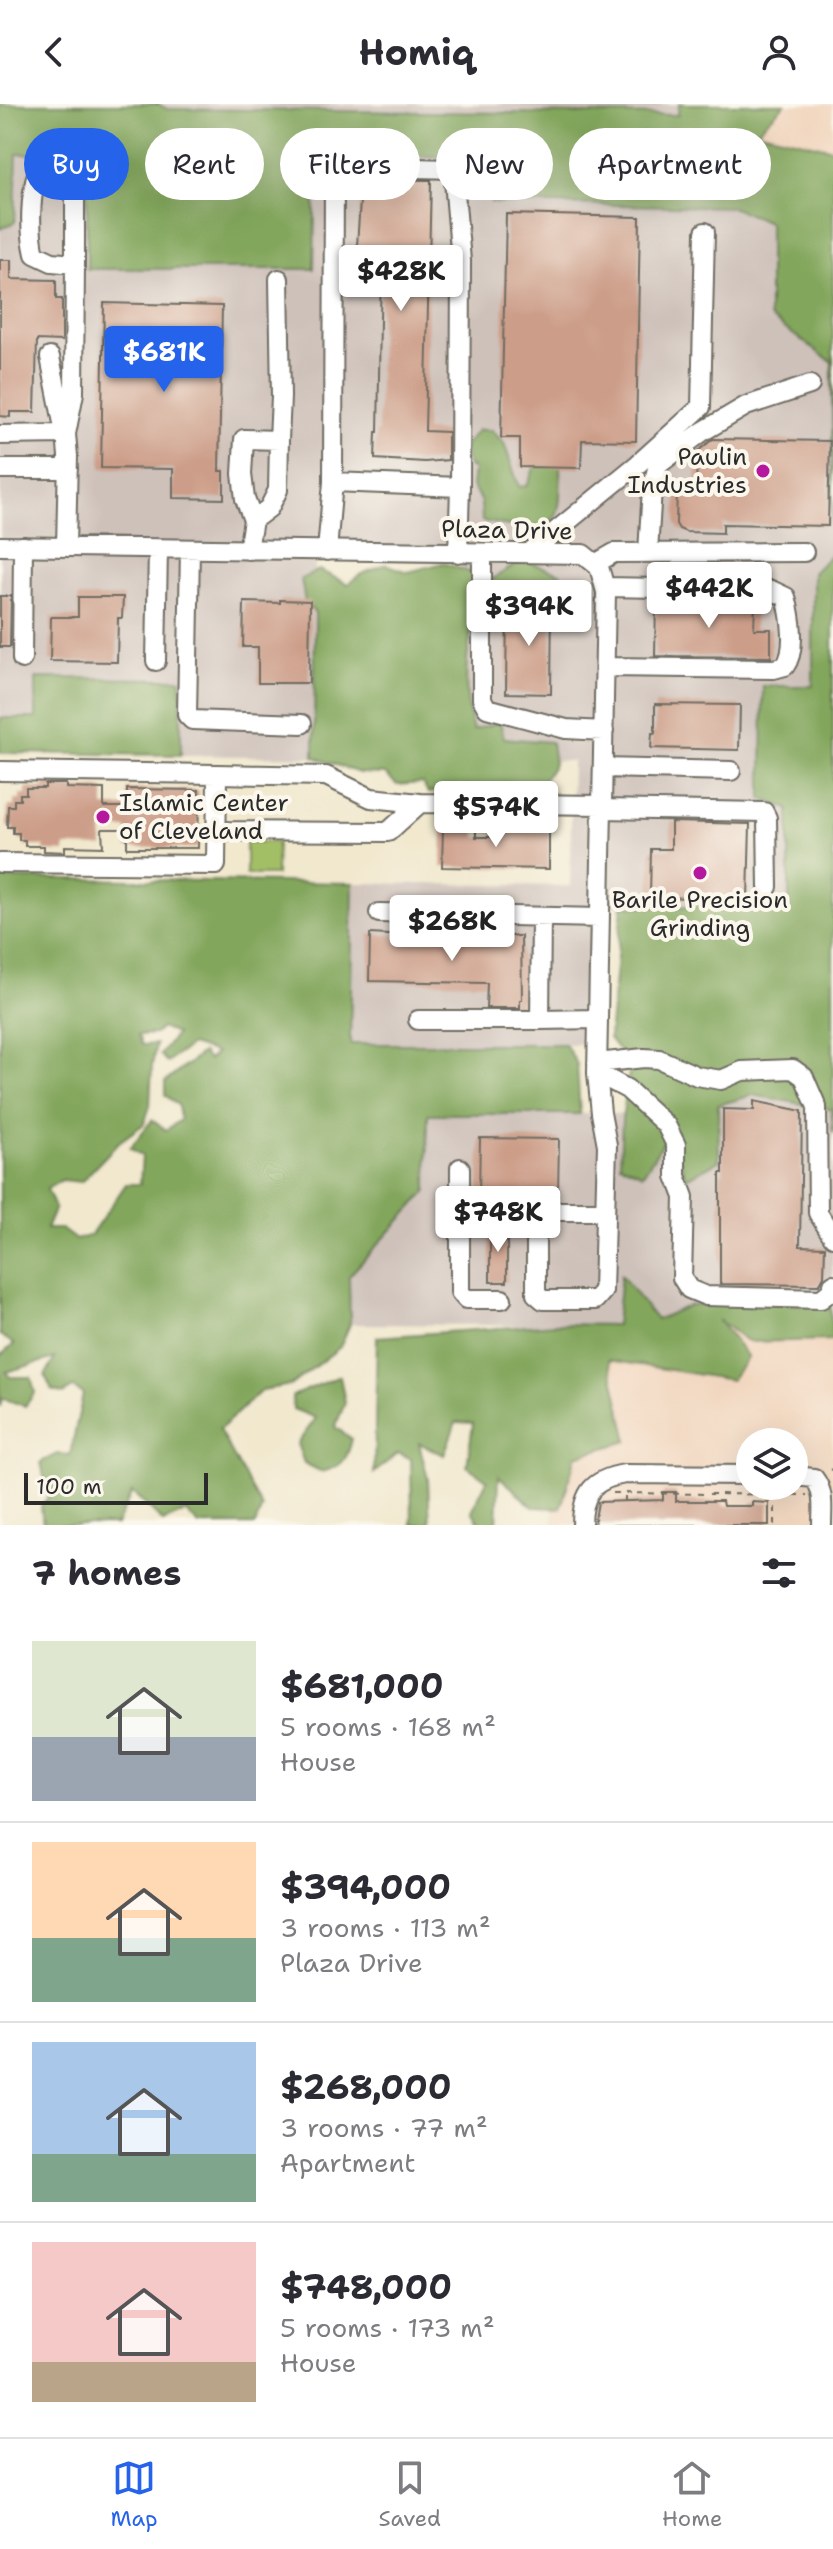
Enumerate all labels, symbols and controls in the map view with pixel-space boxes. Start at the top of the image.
text: Homiq [359,28,474,77]
icon: back [32,30,76,74]
icon: person [757,30,801,74]
chip: Buy [24,128,129,200]
chip: Rent [145,128,264,200]
chip: Filters [280,128,420,200]
chip: New [436,128,553,200]
chip: Apartment [569,128,771,200]
pin: $428K [345,245,457,313]
text: $428K [357,253,445,288]
pin: $681K [108,326,220,394]
text: $681K [122,334,206,369]
place label: Paulin Industries [628,441,747,501]
marker: Paulin Industries [754,462,772,480]
street label: Plaza Drive [441,513,573,547]
pin: $442K [653,562,765,630]
text: $442K [665,570,753,605]
pin: $394K [473,580,585,648]
text: $394K [484,588,574,623]
pin: $574K [440,781,552,849]
place label: Islamic Center of Cleveland [119,787,289,847]
text: $574K [452,789,540,824]
marker: Islamic Center of Cleveland [94,808,112,826]
marker: Barile Precision Grinding [691,864,709,882]
place label: Barile Precision Grinding [612,884,788,944]
pin: $268K [396,895,508,963]
text: $268K [408,903,496,938]
pin: $748K [442,1186,554,1254]
text: $748K [453,1194,543,1229]
map controls [736,1428,808,1500]
button: layers [736,1428,808,1500]
scale bar [24,1469,208,1505]
text: 100 m [36,1472,102,1501]
text: 7 homes [32,1550,181,1596]
icon: filters [757,1551,801,1595]
text: $681,000 [280,1663,444,1709]
icon: home [96,1673,192,1769]
text: 5 rooms · 168 m² [280,1709,496,1744]
text: House [280,1744,356,1779]
text: $394,000 [280,1864,451,1910]
icon: home [96,1874,192,1970]
text: 3 rooms · 113 m² [280,1910,491,1945]
text: Plaza Drive [280,1945,423,1980]
text: $268,000 [280,2064,452,2110]
icon: home [96,2074,192,2170]
text: 3 rooms · 77 m² [280,2110,488,2145]
text: Apartment [280,2145,416,2180]
text: $748,000 [280,2264,452,2310]
icon: home [96,2274,192,2370]
text: 5 rooms · 173 m² [280,2310,495,2345]
text: House [280,2345,356,2380]
tab: Map [110,2456,158,2533]
tab: Saved [379,2456,441,2533]
tab: Home [662,2456,723,2533]

